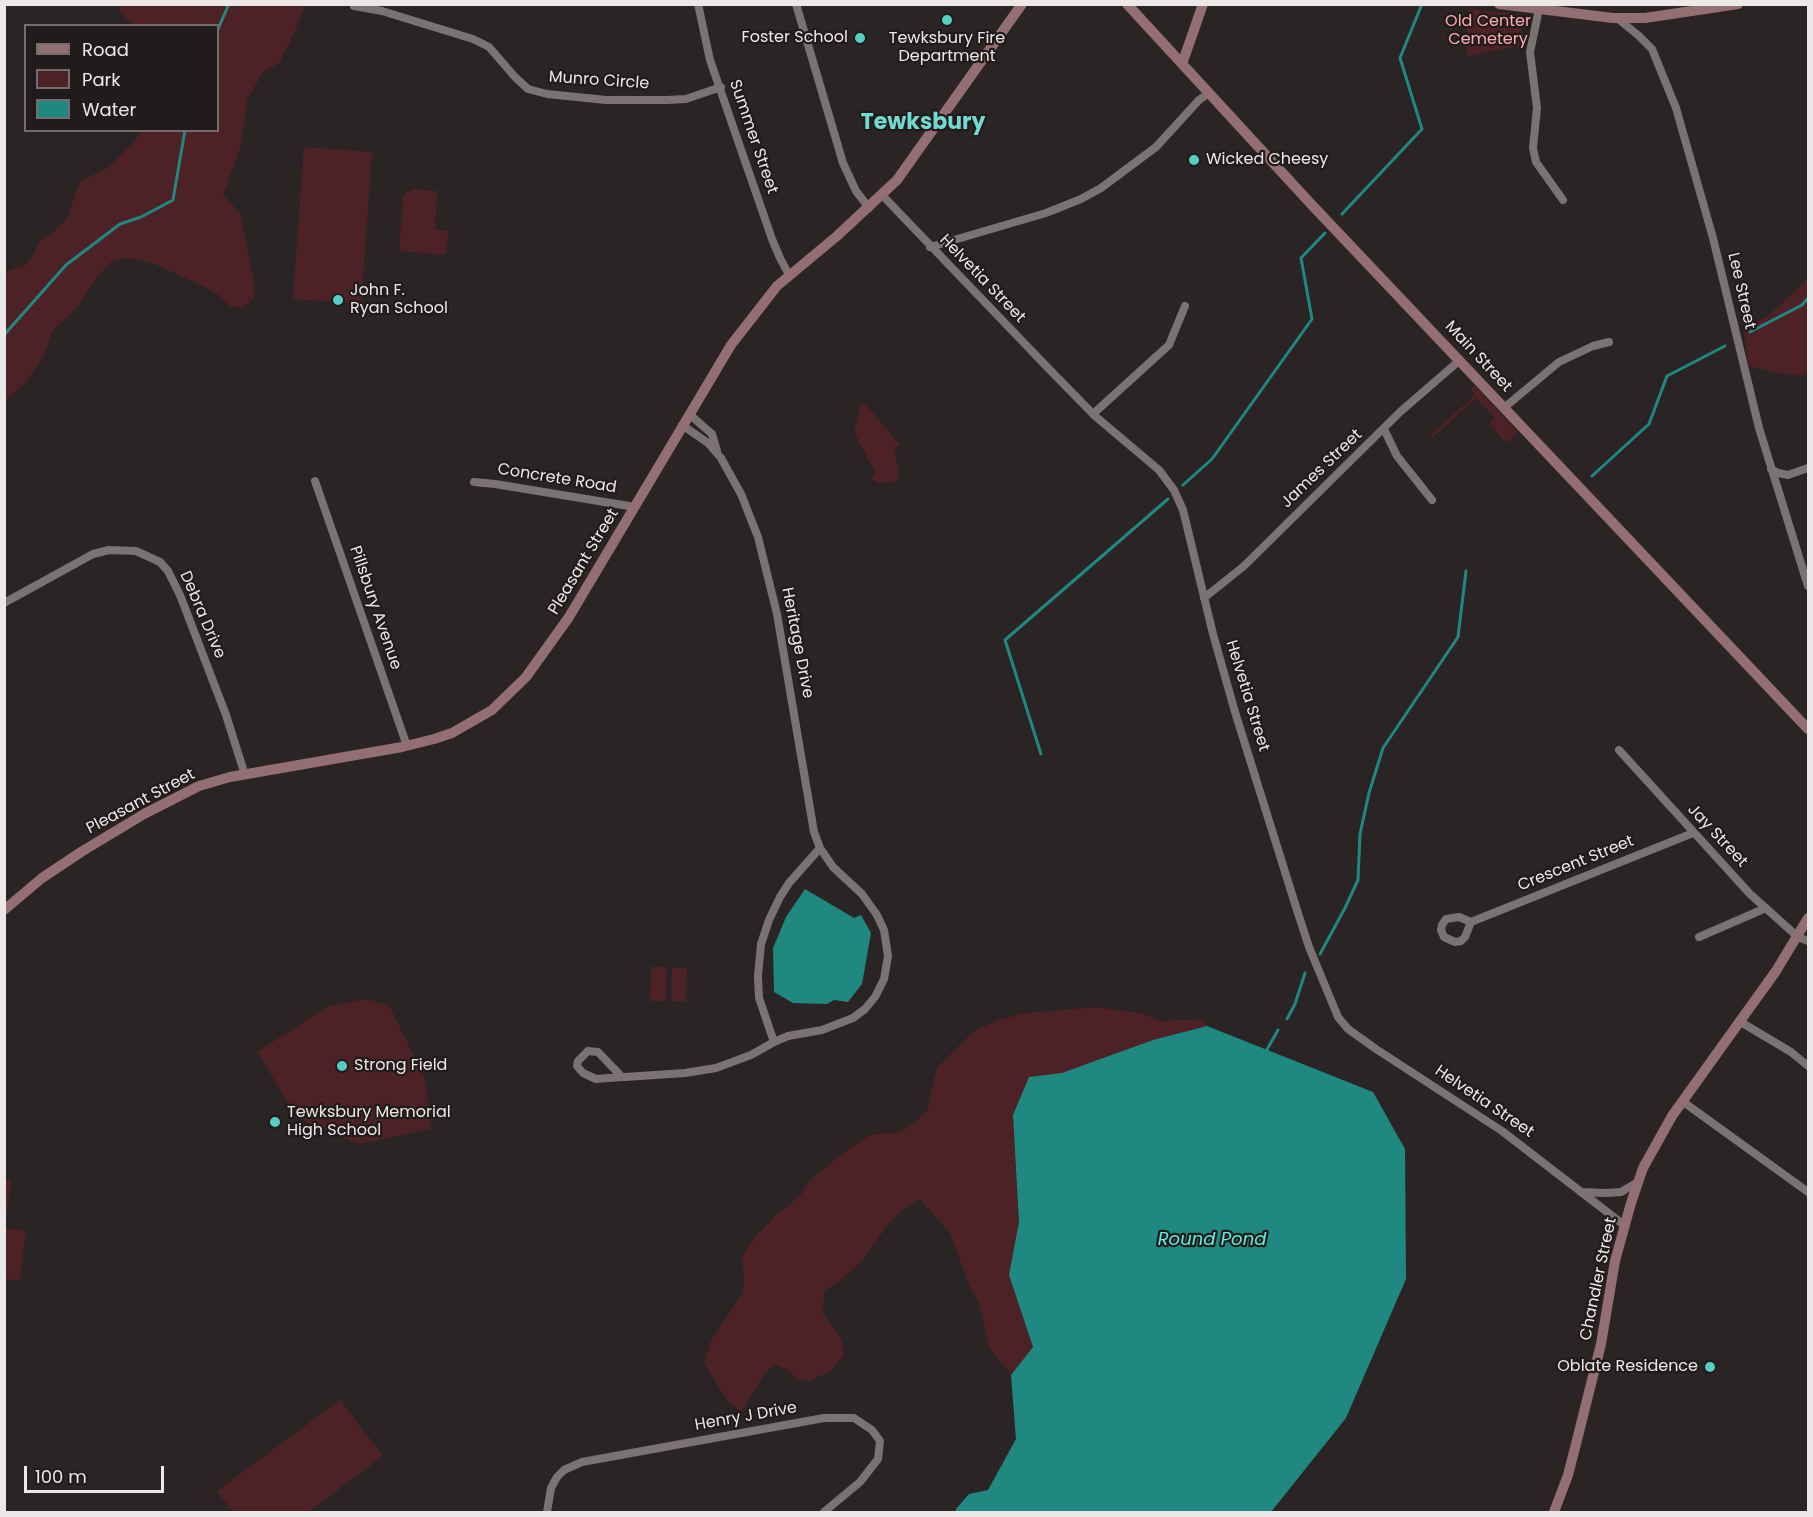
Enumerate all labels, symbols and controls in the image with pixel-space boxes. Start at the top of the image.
park label: Old Center Cemetery [1445,12,1531,50]
marker: Tewksbury Fire Department [940,13,954,27]
legend [24,24,219,132]
place label: Foster School [742,28,848,48]
place label: Tewksbury Fire Department [889,29,1005,67]
marker: Foster School [853,31,867,45]
text: Road [82,37,129,62]
text: Park [82,67,121,92]
street label: Munro Circle [548,68,650,94]
street label: Summer Street [724,77,782,197]
text: Water [82,97,136,122]
district label: Tewksbury [861,110,985,136]
place label: Wicked Cheesy [1206,150,1328,170]
marker: Wicked Cheesy [1187,153,1201,167]
street label: Helvetia Street [935,231,1029,327]
street label: Lee Street [1723,251,1759,331]
place label: John F. Ryan School [350,281,448,319]
marker: John F. Ryan School [331,293,345,307]
street label: Main Street [1440,318,1516,396]
street label: James Street [1278,426,1366,512]
street label: Concrete Road [496,460,618,498]
street label: Pleasant Street [545,506,623,618]
street label: Pillsbury Avenue [345,544,405,672]
street label: Debra Drive [175,568,229,662]
street label: Heritage Drive [777,586,817,700]
street label: Helvetia Street [1221,638,1273,754]
street label: Pleasant Street [83,765,199,839]
street label: Jay Street [1683,800,1751,872]
street label: Crescent Street [1515,832,1637,896]
place label: Strong Field [354,1056,447,1076]
marker: Strong Field [335,1059,349,1073]
street label: Helvetia Street [1431,1062,1537,1142]
place label: Tewksbury Memorial High School [287,1103,451,1141]
marker: Tewksbury Memorial High School [268,1115,282,1129]
street label: Chandler Street [1577,1216,1621,1342]
water label: Round Pond [1158,1229,1266,1251]
place label: Oblate Residence [1557,1357,1698,1377]
marker: Oblate Residence [1703,1360,1717,1374]
street label: Henry J Drive [693,1399,799,1435]
scale bar [27,1454,166,1492]
text: 100 m [35,1464,87,1489]

